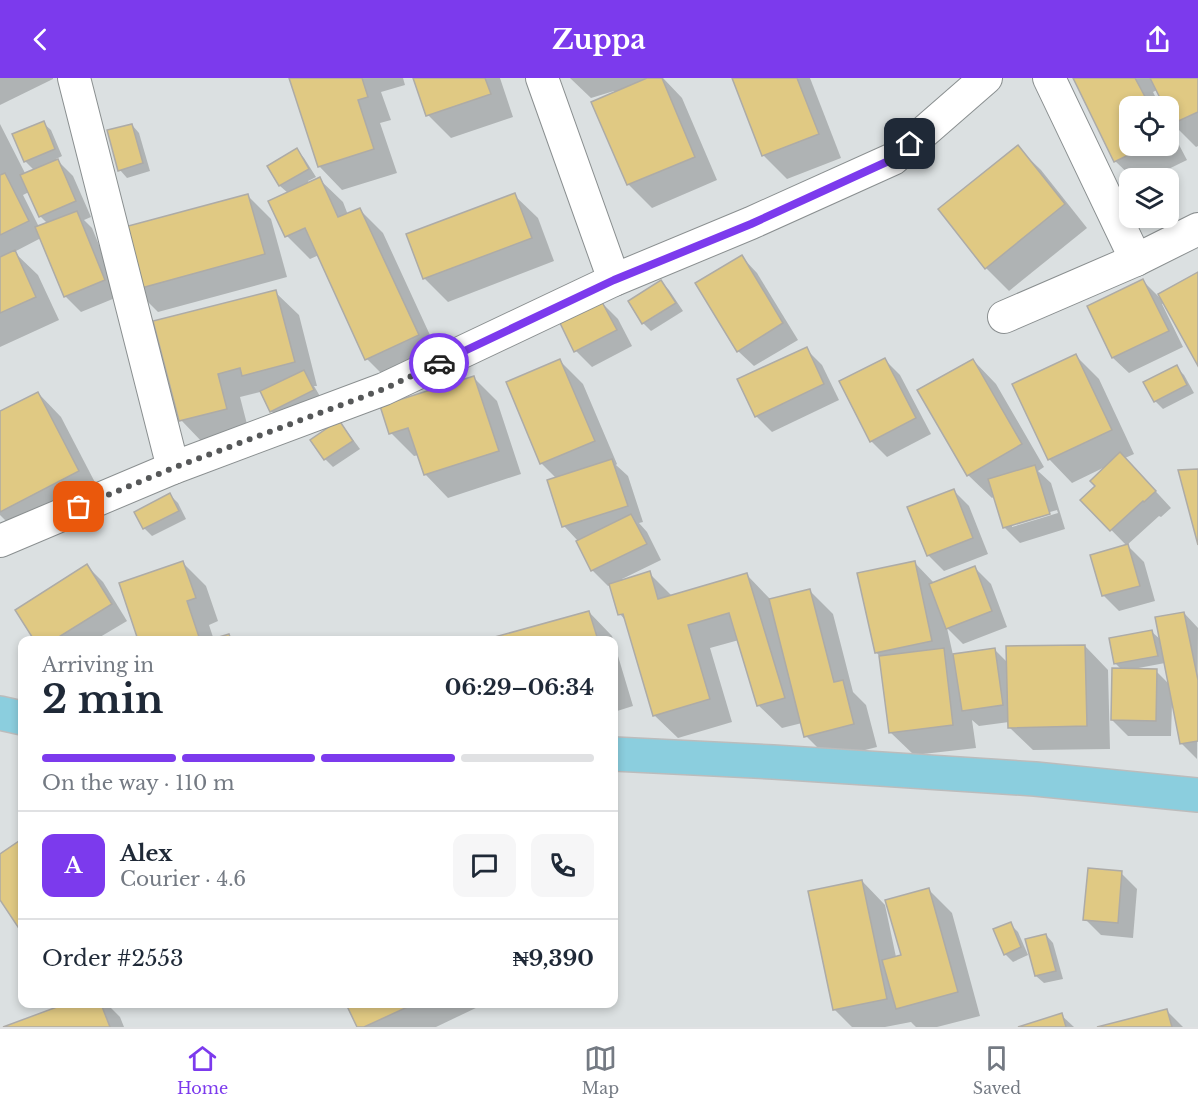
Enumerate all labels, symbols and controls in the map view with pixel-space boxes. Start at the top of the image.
icon: back [24,23,57,56]
text: Zuppa [552,23,646,56]
icon: share [1141,23,1174,56]
map controls [1119,96,1179,228]
button: locate [1119,96,1179,156]
pin [884,118,935,169]
icon: home [893,127,926,160]
button: layers [1119,168,1179,228]
courier [409,333,469,393]
icon: car [423,347,456,380]
pin [53,481,104,532]
icon: bag [62,490,95,523]
text: Arriving in [42,653,154,677]
text: 06:29–06:34 [445,674,594,701]
text: 2 min [42,675,163,724]
text: On the way · 110 m [42,771,235,795]
button: chat [453,834,516,897]
button: phone [531,834,594,897]
text: Alex [120,840,173,867]
text: A [65,852,82,879]
text: Courier · 4.6 [120,867,246,891]
text: Order #2553 [42,945,184,972]
text: ₦9,390 [513,945,594,972]
tab: Home [177,1042,228,1098]
tab: Map [582,1042,619,1098]
tab: Saved [973,1042,1021,1098]

